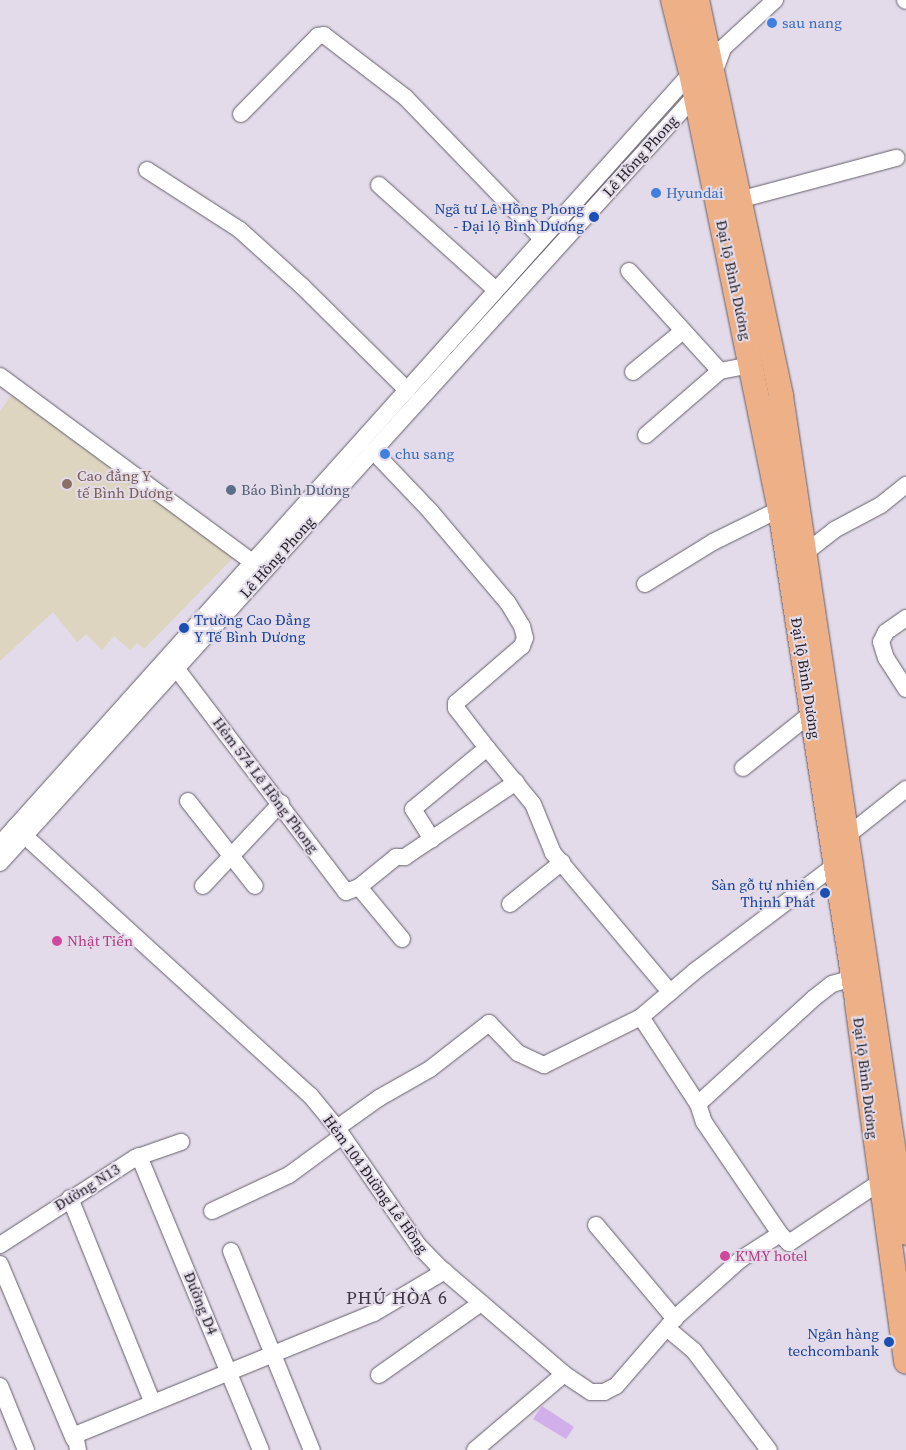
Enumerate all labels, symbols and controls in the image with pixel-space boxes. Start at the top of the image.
place label: sau nang [782,14,842,32]
marker: sau nang [766,17,778,29]
street label: Lê Hồng Phong [599,112,681,200]
place label: Hyundai [666,184,723,202]
marker: Hyundai [650,187,662,199]
place label: Ngã tư Lê Hồng Phong - Đại lộ Bình Dương [434,199,584,234]
marker: Ngã tư Lê Hồng Phong - Đại lộ Bình Dương [588,211,600,223]
street label: Đại lộ Bình Dương [712,218,756,342]
place label: chu sang [395,445,454,463]
marker: chu sang [379,448,391,460]
place label: Cao đẳng Y tế Bình Dương [77,466,173,501]
marker: Cao đẳng Y tế Bình Dương [61,478,73,490]
place label: Báo Bình Dương [241,481,350,499]
marker: Báo Bình Dương [225,484,237,496]
street label: Lê Hồng Phong [236,513,318,601]
place label: Trường Cao Đẳng Y Tế Bình Dương [194,610,310,645]
street label: Đại lộ Bình Dương [788,616,824,740]
marker: Trường Cao Đẳng Y Tế Bình Dương [178,622,190,634]
street label: Hẻm 574 Lê Hồng Phong [209,714,323,856]
place label: Sàn gỗ tự nhiên Thịnh Phát [711,875,815,910]
marker: Sàn gỗ tự nhiên Thịnh Phát [819,887,831,899]
place label: Nhật Tiến [67,932,133,950]
marker: Nhật Tiến [51,935,63,947]
street label: Đại lộ Bình Dương [850,1016,882,1140]
street label: Hẻm 104 Đường Lê Hồng [320,1111,432,1257]
street label: Đường N13 [51,1160,123,1214]
place label: K'MY hotel [735,1247,808,1265]
marker: K'MY hotel [719,1250,731,1262]
street label: Đường D4 [180,1269,222,1337]
district label: PHÚ HÒA 6 [345,1287,449,1309]
place label: Ngân hàng techcombank [788,1324,879,1359]
marker: Ngân hàng techcombank [883,1336,895,1348]

